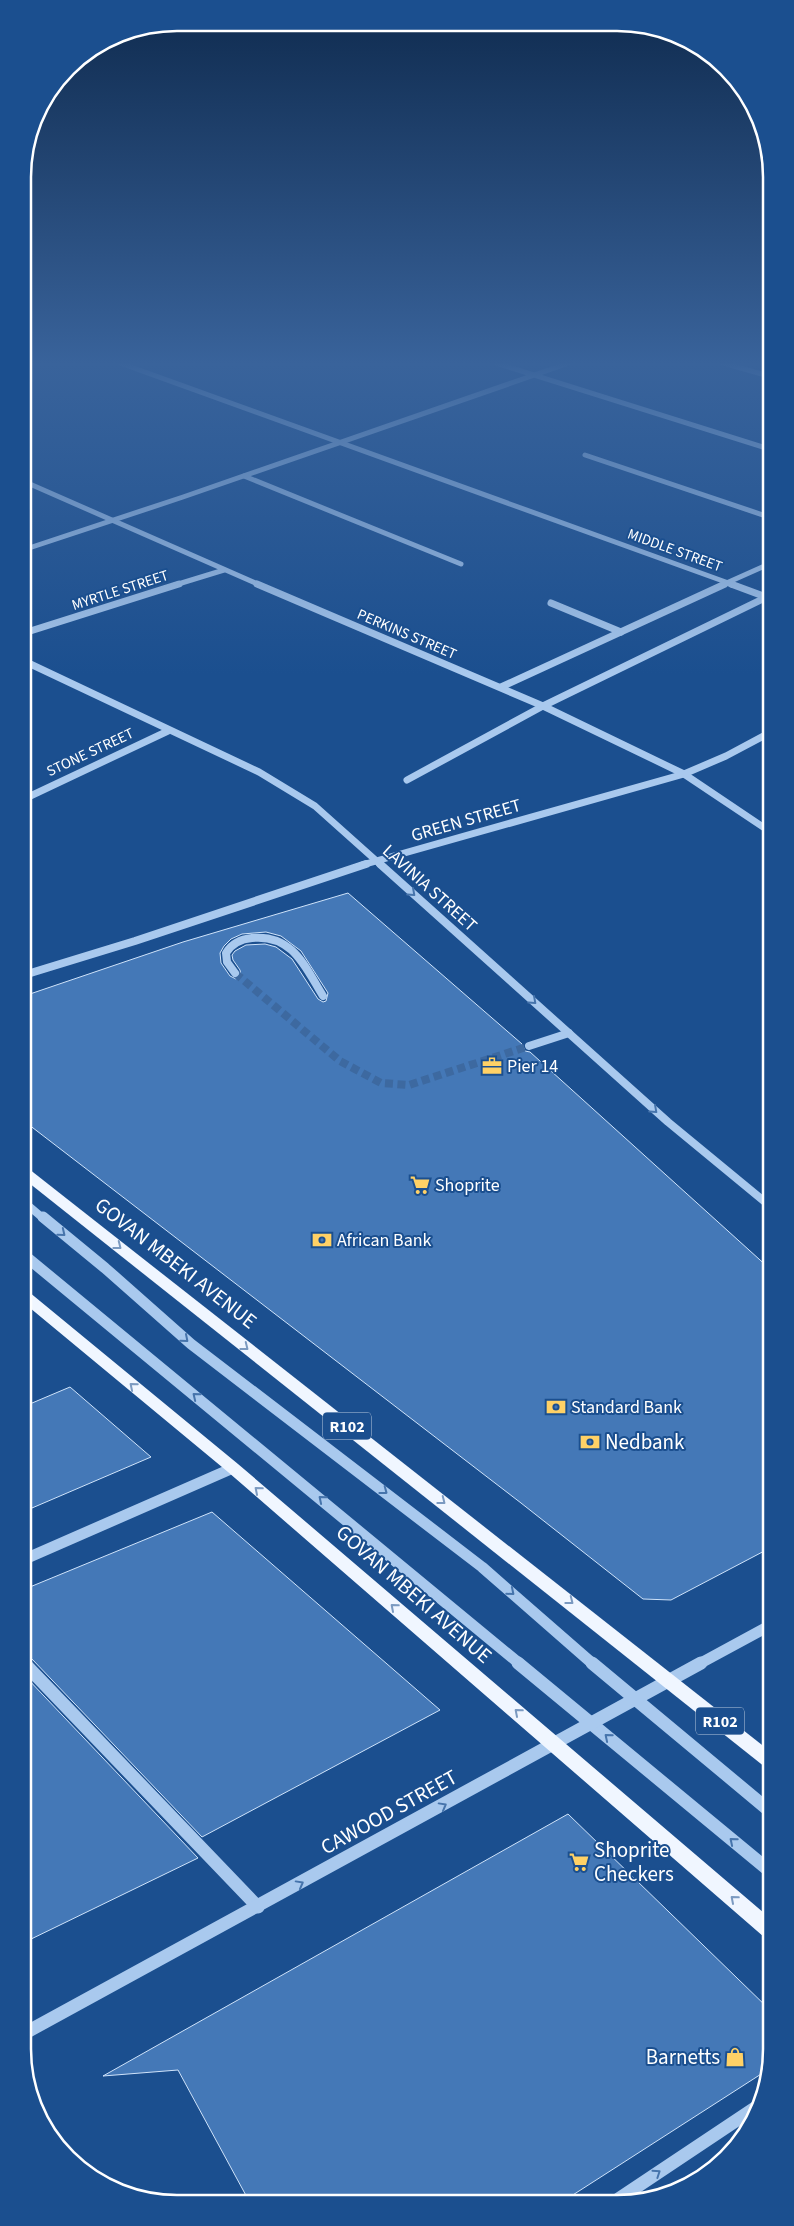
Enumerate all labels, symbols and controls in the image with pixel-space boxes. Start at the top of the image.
street label: MIDDLE STREET [624,524,725,577]
street label: MYRTLE STREET [69,565,171,616]
street label: PERKINS STREET [354,604,460,665]
street label: STONE STREET [43,723,137,782]
street label: GREEN STREET [408,793,524,848]
street label: LAVINIA STREET [377,839,483,938]
one-way arrow [406,888,415,897]
one-way arrow [528,996,537,1005]
place label: Pier 14 [507,1054,558,1079]
office icon: Pier 14 [481,1055,503,1077]
one-way arrow [648,1104,657,1113]
place label: Shoprite [435,1173,500,1198]
supermarket icon: Shoprite [409,1174,431,1196]
street label: GOVAN MBEKI AVENUE [89,1190,263,1336]
one-way arrow [56,1228,65,1236]
place label: African Bank [337,1228,432,1253]
bank icon: African Bank [311,1229,333,1251]
one-way arrow [112,1240,121,1249]
one-way arrow [180,1333,189,1342]
one-way arrow [239,1341,248,1349]
one-way arrow [130,1383,139,1391]
one-way arrow [193,1394,202,1402]
place label: Standard Bank [571,1395,682,1420]
bank icon: Standard Bank [545,1396,567,1418]
road number: R102 [323,1412,371,1440]
place label: Nedbank [605,1427,685,1457]
bank icon: Nedbank [579,1431,601,1453]
one-way arrow [378,1485,388,1494]
one-way arrow [254,1486,263,1495]
one-way arrow [436,1495,446,1504]
one-way arrow [319,1497,328,1505]
street label: GOVAN MBEKI AVENUE [329,1518,499,1670]
one-way arrow [505,1586,514,1595]
one-way arrow [564,1596,573,1605]
one-way arrow [391,1603,400,1612]
road number: R102 [696,1708,744,1734]
one-way arrow [515,1710,524,1718]
one-way arrow [605,1734,614,1743]
street label: CAWOOD STREET [315,1762,463,1862]
one-way arrow [437,1802,446,1812]
place label: Shoprite Checkers [594,1835,674,1889]
one-way arrow [730,1838,739,1847]
supermarket icon: Shoprite Checkers [568,1851,590,1873]
one-way arrow [295,1880,304,1890]
one-way arrow [731,1896,740,1905]
place label: Barnetts [646,2042,720,2072]
shop icon: Barnetts [724,2046,746,2068]
one-way arrow [652,2170,661,2179]

